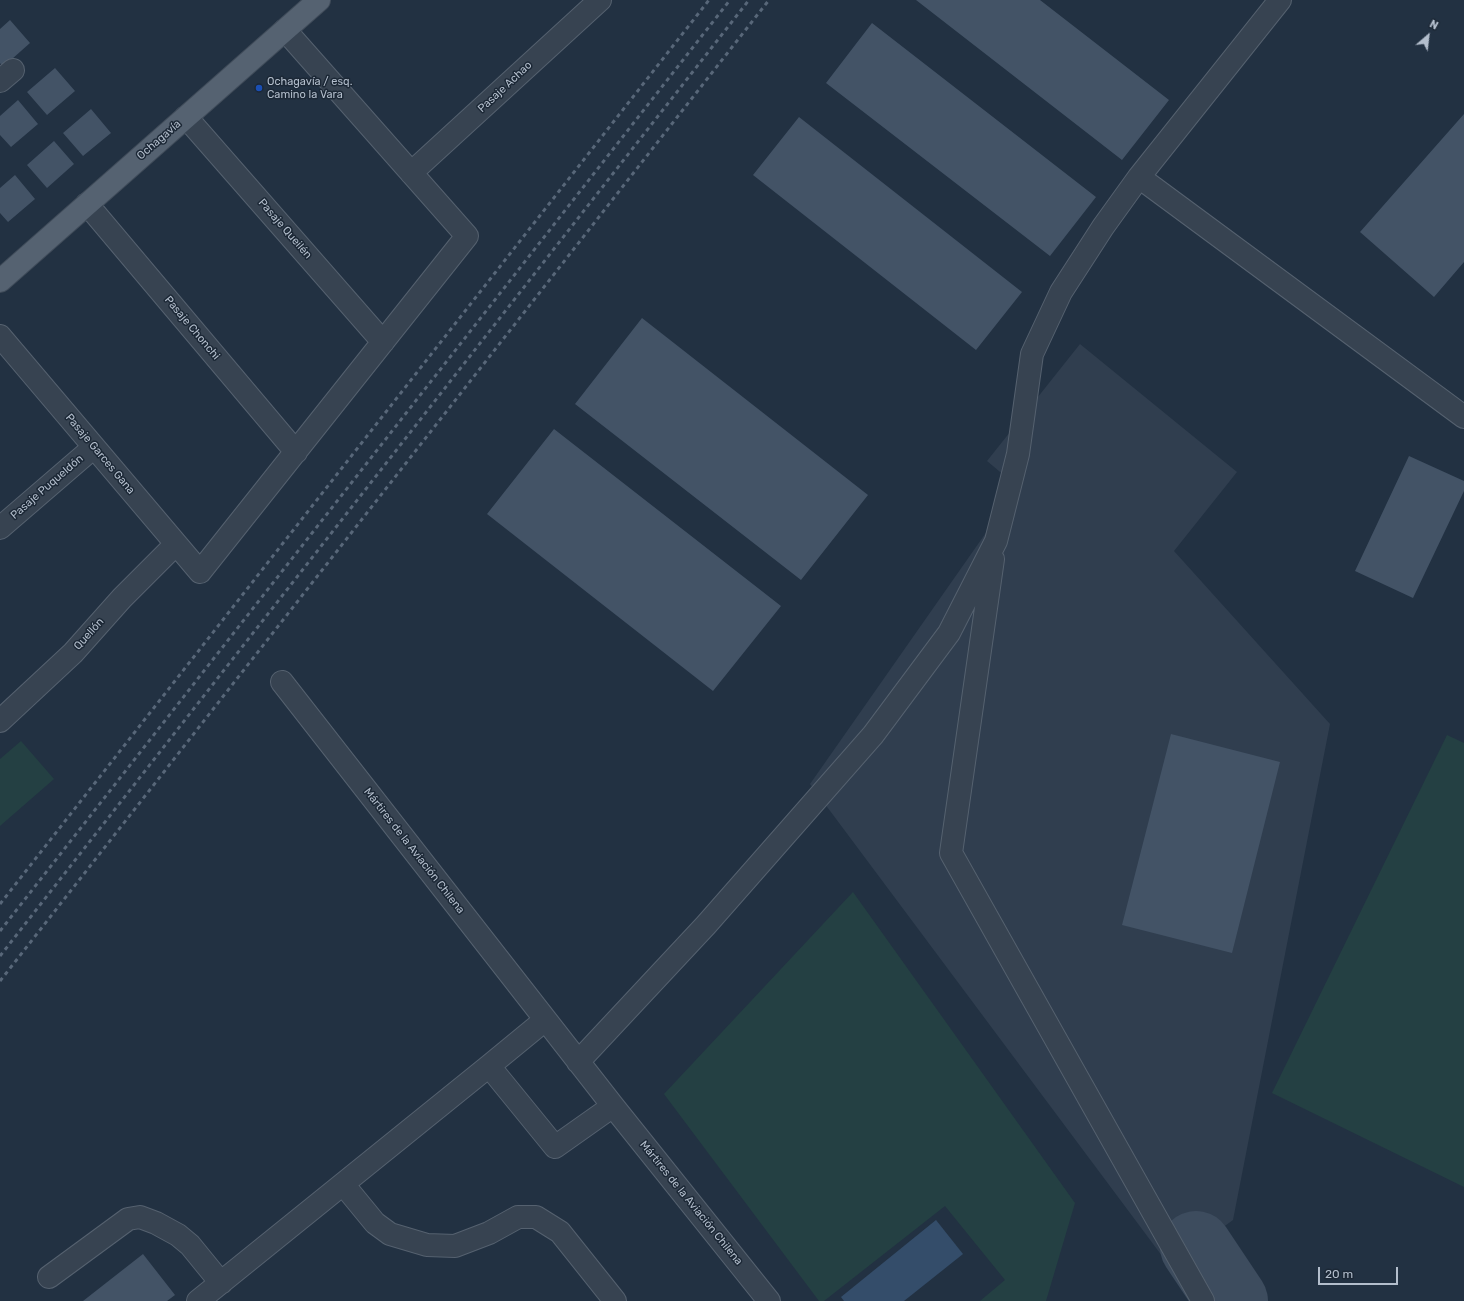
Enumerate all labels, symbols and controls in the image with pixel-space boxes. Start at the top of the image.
north arrow [1408,16,1448,56]
text: N [1427,17,1440,33]
street label: Pasaje Achao [475,59,535,115]
place label: Ochagavía / esq. Camino la Vara [267,75,352,101]
marker: Ochagavía / esq. Camino la Vara [254,83,264,93]
street label: Ochagavía [134,117,184,163]
street label: Pasaje Queilén [255,196,315,262]
street label: Pasaje Chonchi [162,294,222,362]
street label: Pasaje Garces Gana [63,411,137,497]
street label: Pasaje Puqueldón [8,452,86,522]
street label: Quellón [71,615,107,653]
street label: Mártires de la Aviación Chilena [361,786,467,916]
street label: Mártires de la Aviación Chilena [637,1138,745,1268]
scale bar [1320,1259,1400,1285]
text: 20 m [1325,1267,1353,1281]

